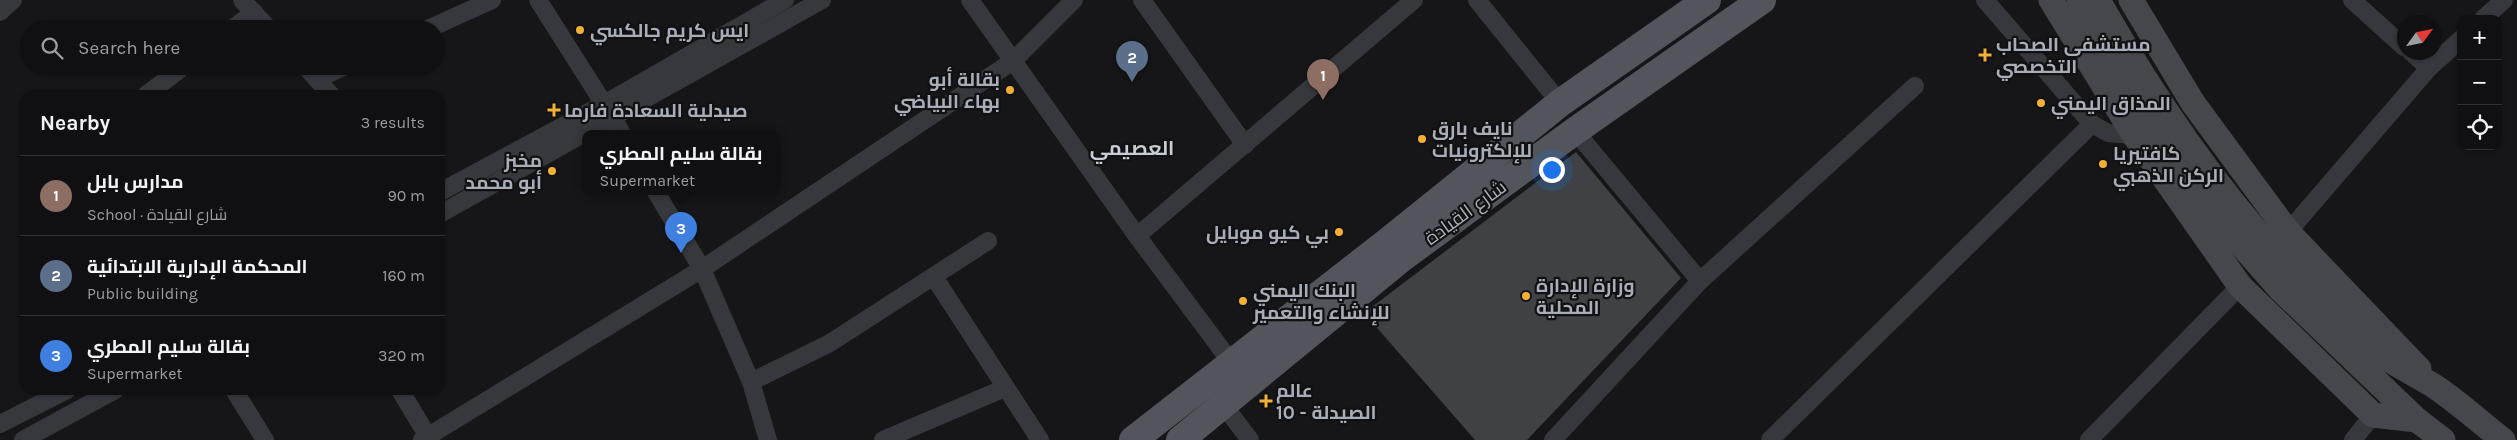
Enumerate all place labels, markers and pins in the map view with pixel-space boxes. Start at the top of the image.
place label: ايس كريم جالكسي [590,20,749,46]
marker: ايس كريم جالكسي [574,24,586,36]
place label: مستشفى الصحاب التخصصي [1996,34,2151,81]
pin: 2 [1116,41,1148,82]
marker: مستشفى الصحاب التخصصي [1978,48,1992,62]
pin: 1 [1307,59,1339,100]
place label: بقالة أبو بهاء البياضي [894,66,1000,116]
marker: بقالة أبو بهاء البياضي [1004,84,1016,96]
place label: المذاق اليمني [2051,93,2171,119]
marker: المذاق اليمني [2035,97,2047,109]
place label: صيدلية السعادة فارما [564,100,748,122]
marker: صيدلية السعادة فارما [548,104,560,116]
place label: نايف بارق للإلكترونيات [1432,118,1532,164]
marker: نايف بارق للإلكترونيات [1416,133,1428,145]
place label: كافتيريا الركن الذهبي [2113,143,2224,191]
place label: مخبز أبو محمد [465,150,542,194]
marker: كافتيريا الركن الذهبي [2097,158,2109,170]
marker: مخبز أبو محمد [546,165,558,177]
pin: 3 [665,212,697,253]
place label: بي كيو موبايل [1206,222,1329,248]
marker: بي كيو موبايل [1333,226,1345,238]
place label: وزارة الإدارة المحلية [1536,275,1635,319]
place label: البنك اليمني للإنشاء والتعمير [1252,280,1390,326]
marker: وزارة الإدارة المحلية [1520,290,1532,302]
marker: البنك اليمني للإنشاء والتعمير [1237,295,1249,307]
place label: عالم الصيدلة - 10 [1276,380,1376,424]
marker: عالم الصيدلة - 10 [1260,395,1272,407]

